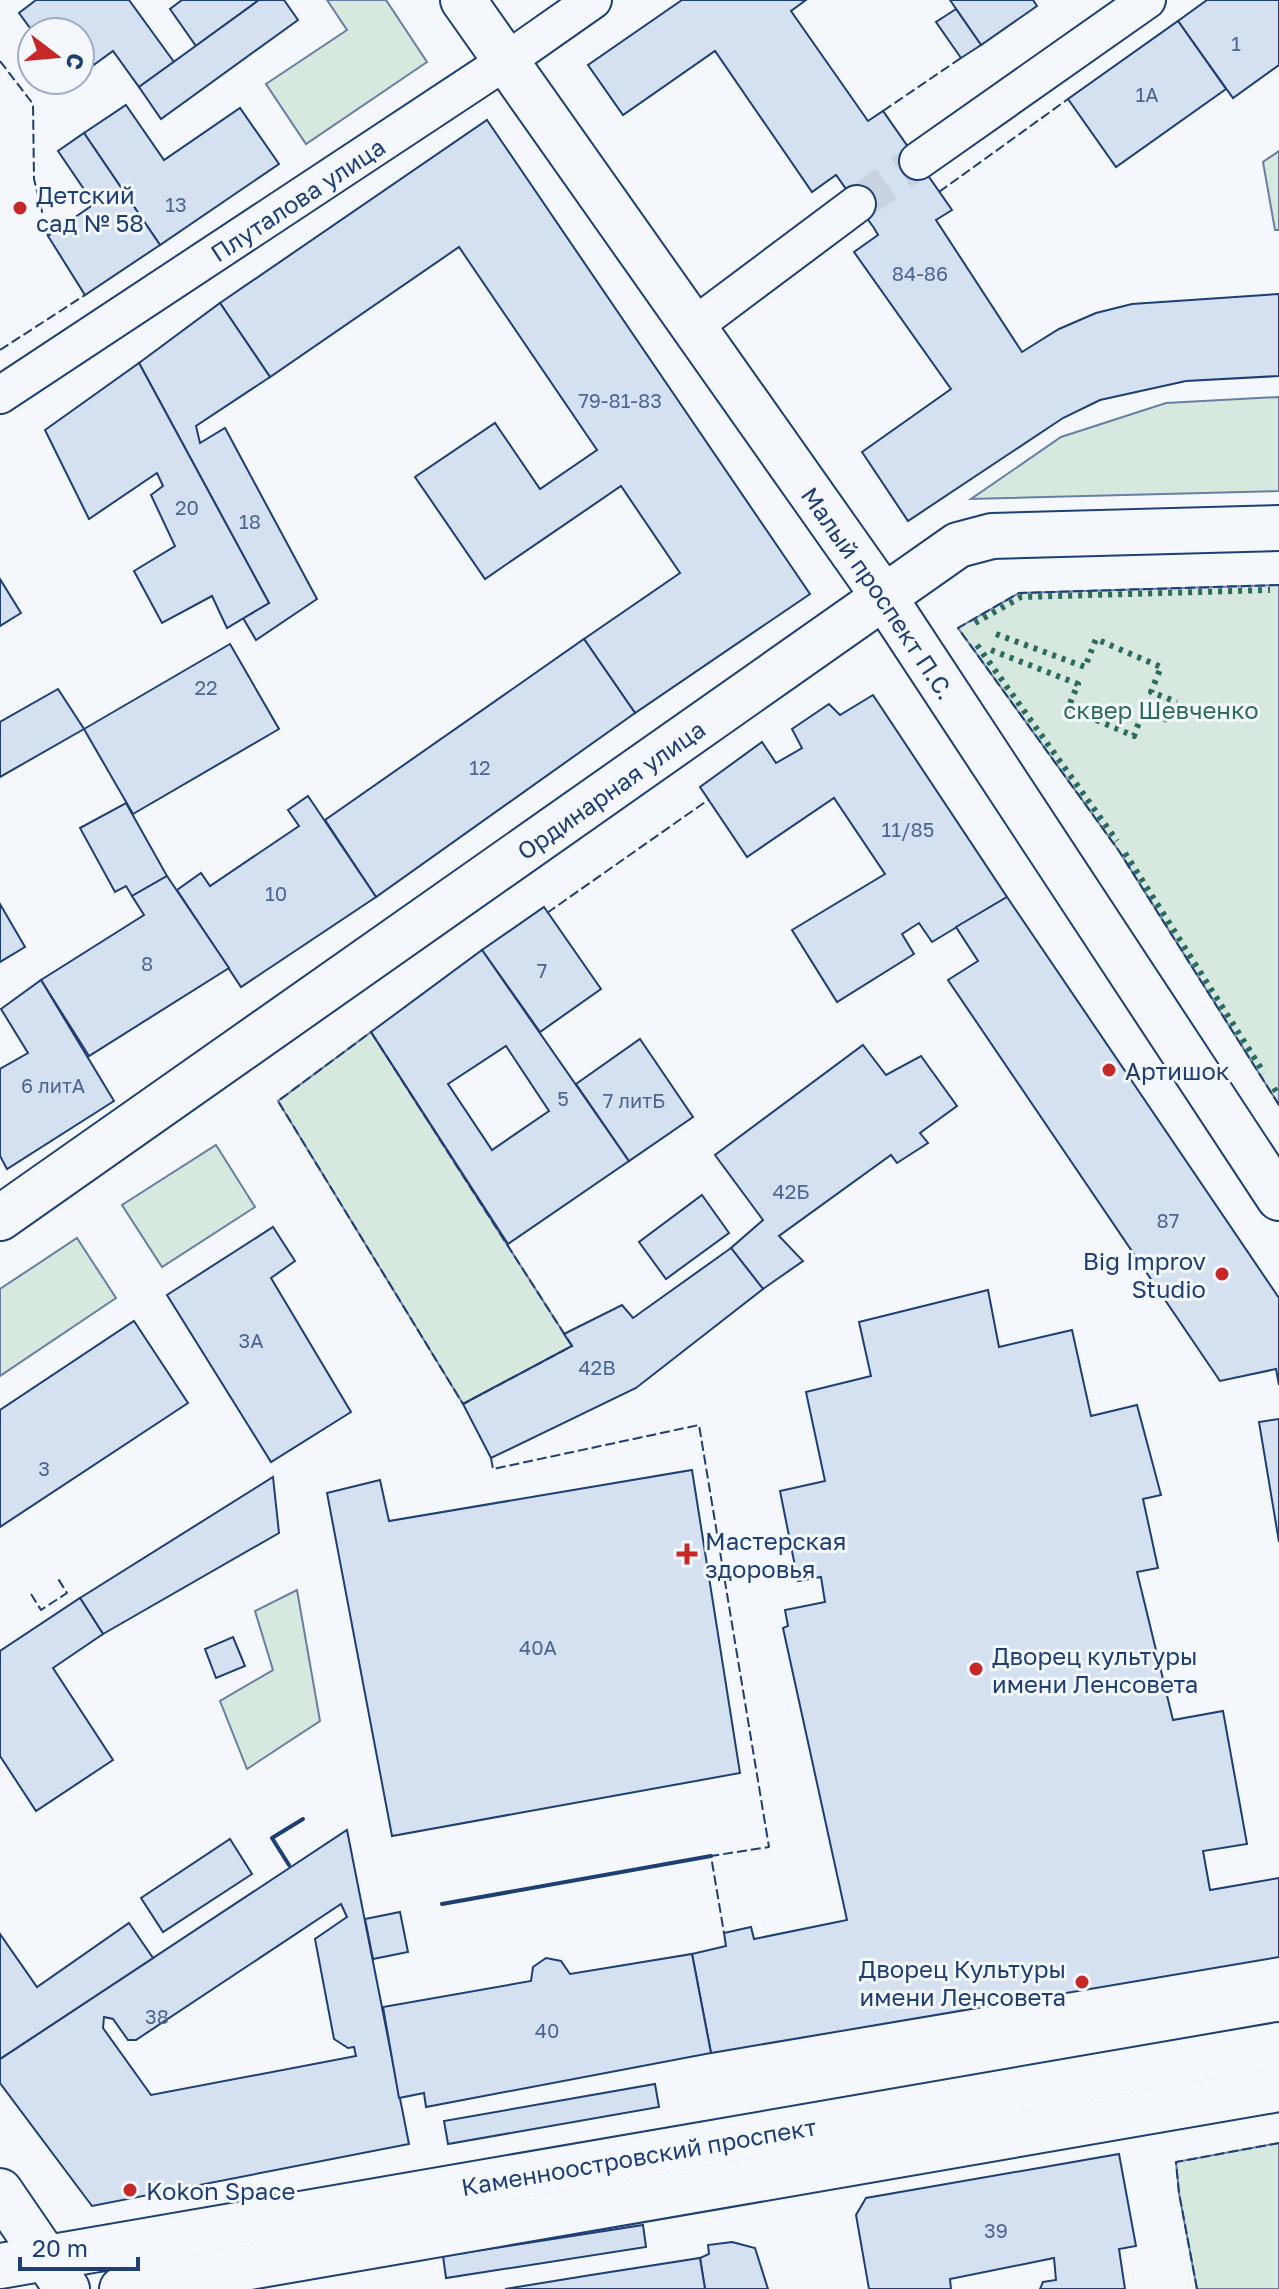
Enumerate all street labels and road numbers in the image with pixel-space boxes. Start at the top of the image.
street label: Плуталова улица [205,131,390,267]
street label: Малый проспект П.С. [796,481,961,704]
street label: Ординарная улица [511,713,710,865]
street label: Каменноостровский проспект [459,2111,819,2201]

